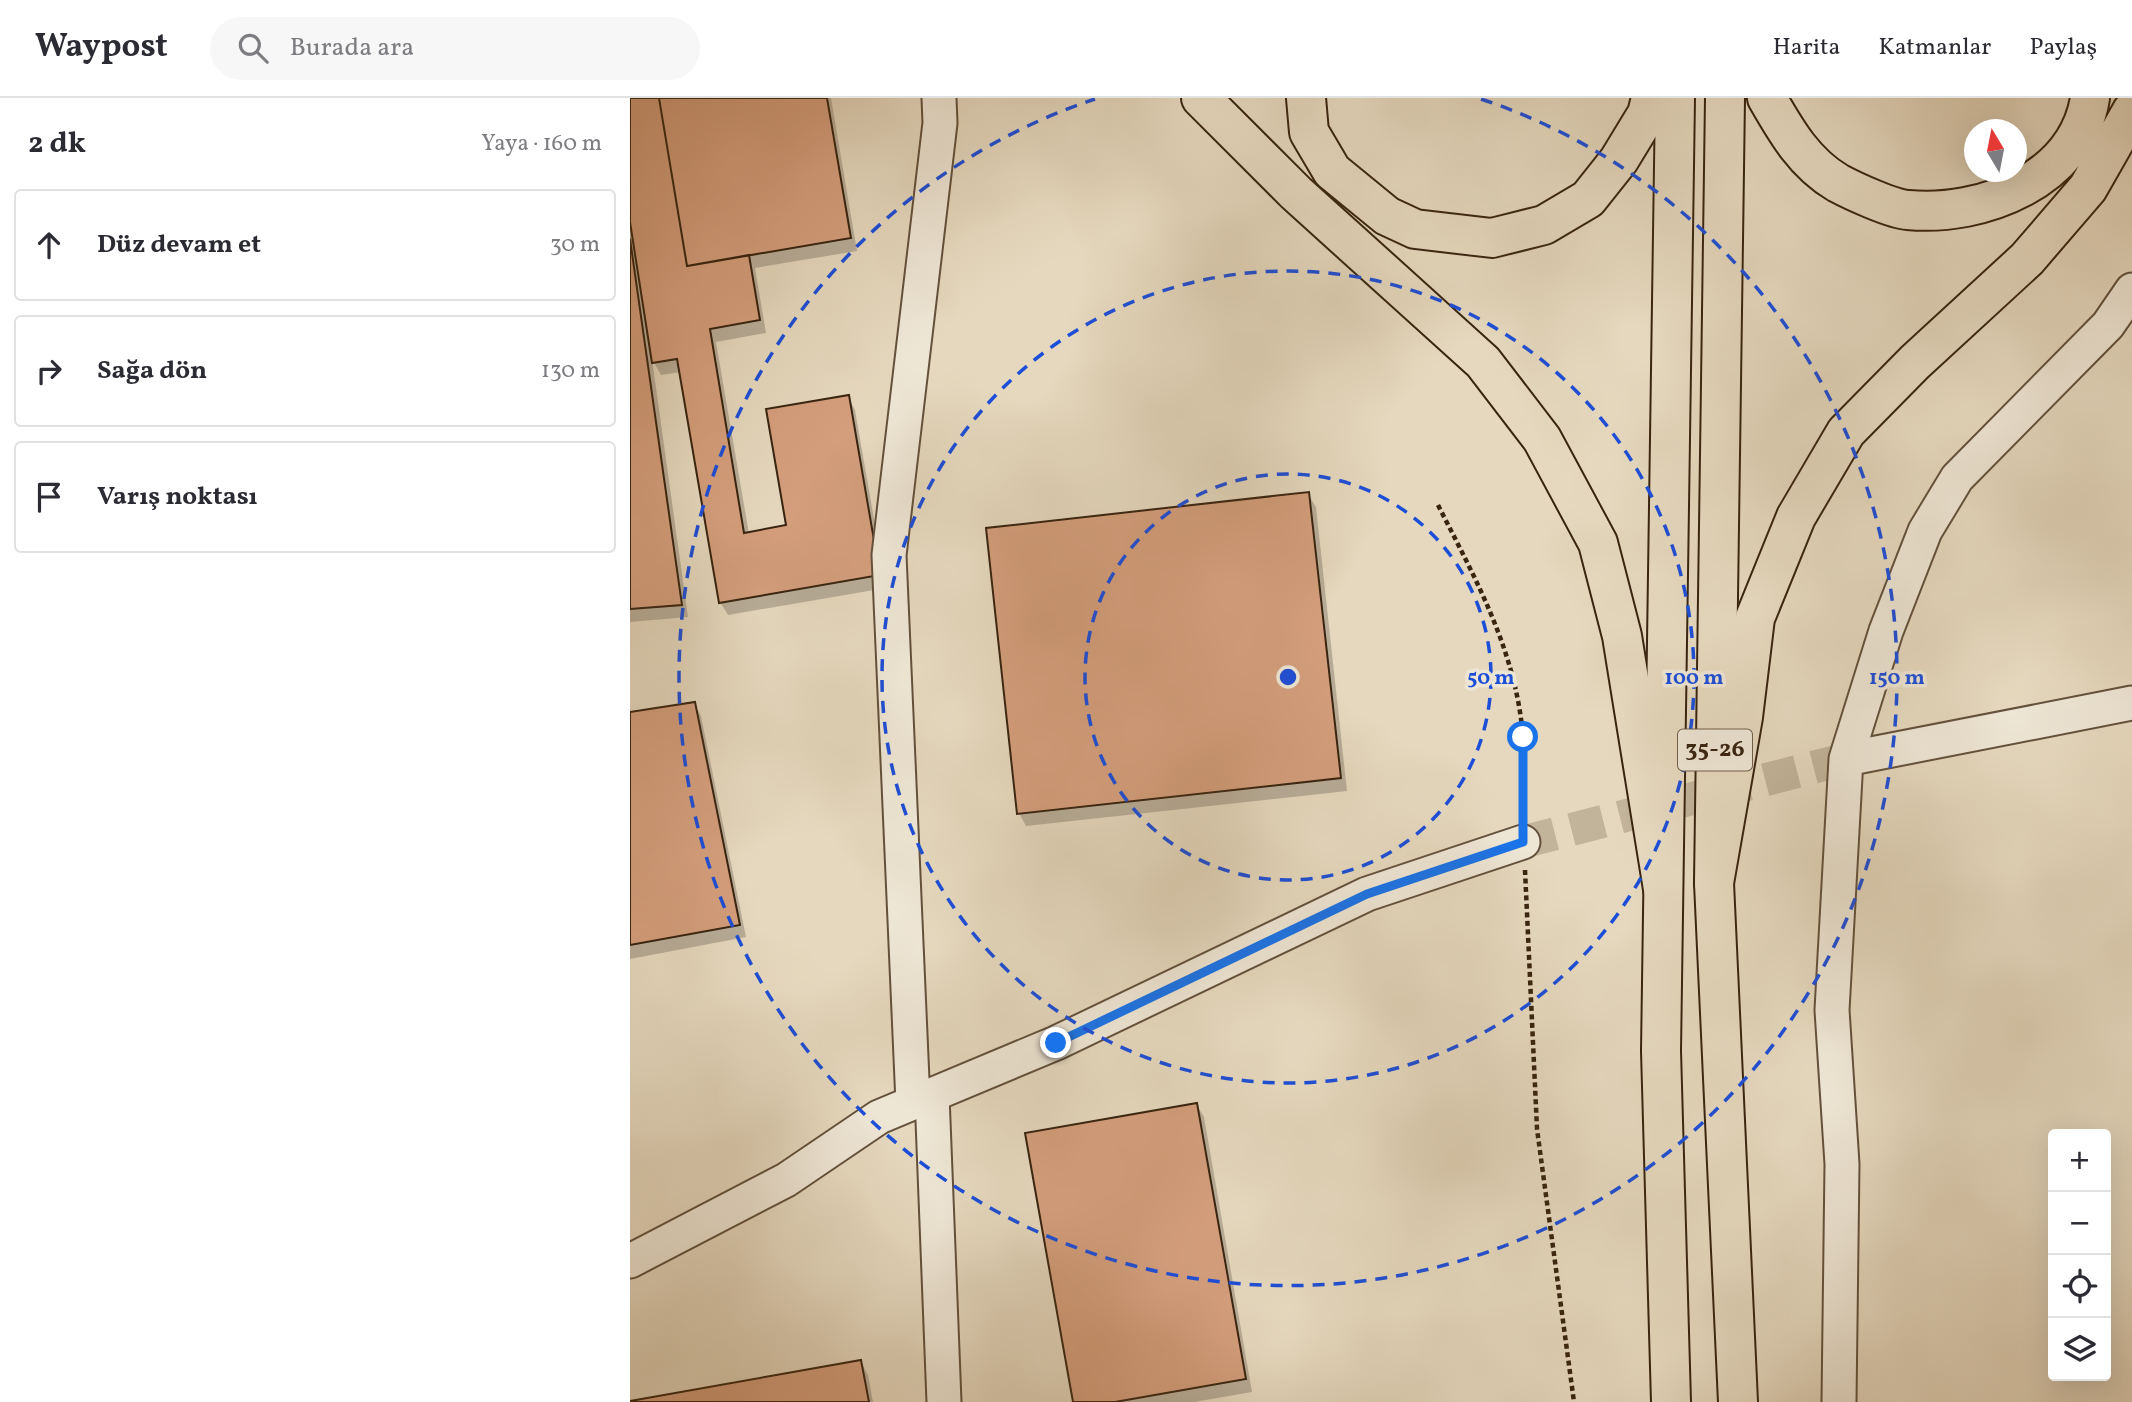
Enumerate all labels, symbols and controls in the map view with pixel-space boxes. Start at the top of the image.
search box [210,17,700,80]
text: Waypost [35,25,168,71]
icon: search [234,29,272,67]
text: Burada ara [290,30,414,66]
text: Harita [1773,31,1840,65]
text: Katmanlar [1878,31,1991,65]
text: Paylaş [2029,31,2097,65]
north arrow [1964,119,2027,182]
text: 2 dk [28,123,86,165]
text: Yaya · 160 m [481,128,602,160]
icon: ahead [30,226,68,264]
text: Düz devam et [97,227,261,263]
text: 30 m [550,229,600,261]
icon: right [30,352,68,390]
text: Sağa dön [97,353,207,389]
text: 130 m [541,355,600,387]
icon: arrive [30,478,68,516]
text: Varış noktası [97,479,258,515]
text: 50 m [1467,664,1515,693]
text: 100 m [1664,664,1724,693]
text: 150 m [1869,664,1925,693]
centre of rings [1276,665,1300,689]
route start [1507,721,1538,752]
road number: 35-26 [1678,730,1752,770]
route end [1040,1027,1071,1058]
map controls [2048,1129,2111,1381]
button: + [2048,1129,2111,1192]
button: − [2048,1192,2111,1255]
button: locate [2048,1255,2111,1318]
button: layers [2048,1318,2111,1381]

